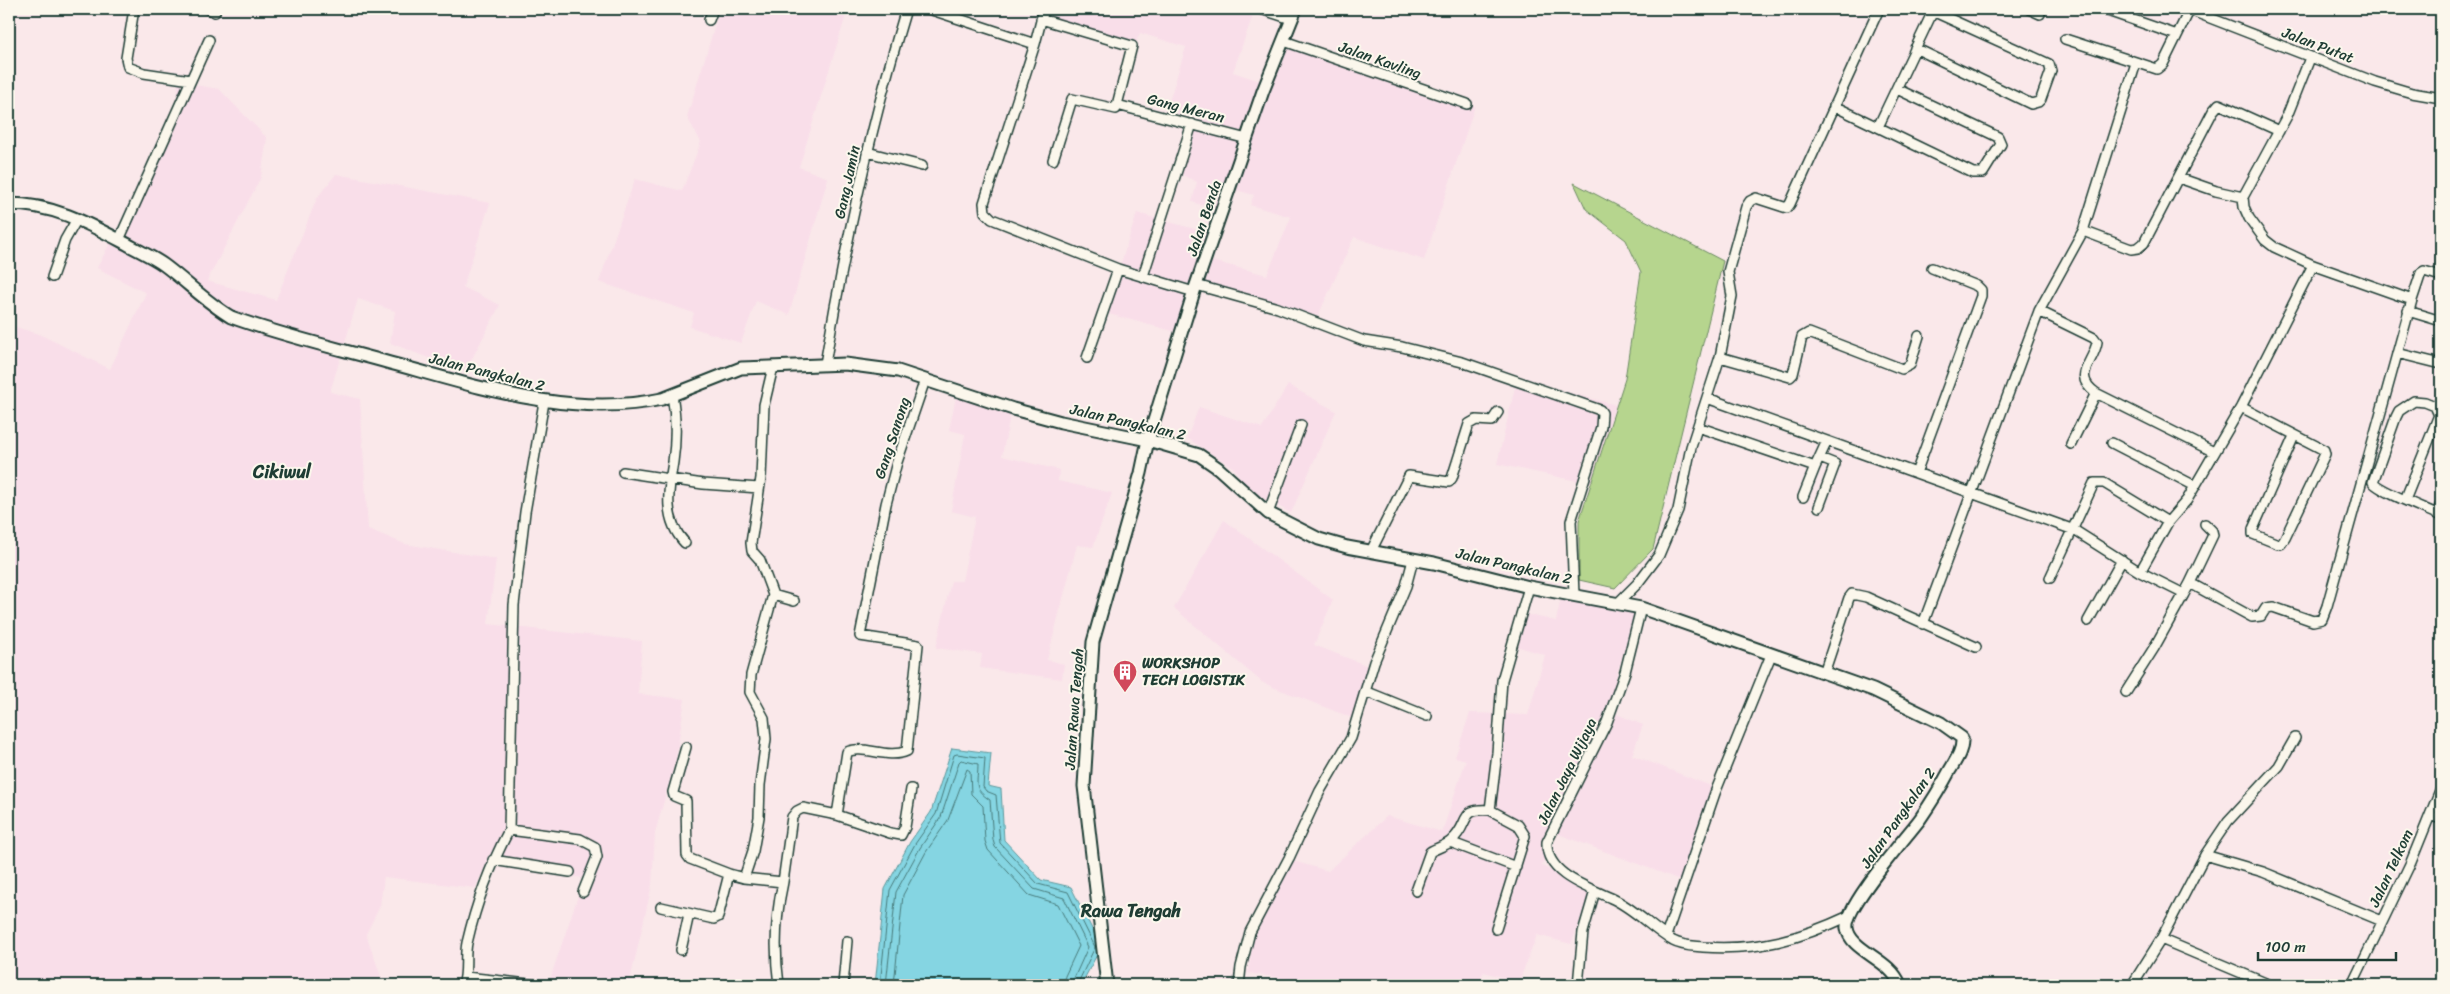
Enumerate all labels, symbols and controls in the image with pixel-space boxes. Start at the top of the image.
street label: Jalan Putat [2277,19,2358,71]
street label: Jalan Kavling [1334,33,1425,86]
street label: Gang Meran [1145,86,1227,130]
street label: Gang Jamin [827,143,867,221]
street label: Jalan Benda [1179,176,1229,260]
street label: Jalan Pangkalan 2 [425,345,548,399]
street label: Gang Sanong [867,393,918,482]
street label: Jalan Pangkalan 2 [1066,396,1189,448]
district label: Cikiwul [252,456,312,488]
street label: Jalan Pangkalan 2 [1452,540,1575,592]
street label: Jalan Rawa Tengah [1057,647,1091,772]
place label: WORKSHOP TECH LOGISTIK [1142,650,1245,693]
building icon: WORKSHOP TECH LOGISTIK [1112,659,1138,693]
street label: Jalan Jaya Wijaya [1529,713,1604,830]
street label: Jalan Pangkalan 2 [1853,762,1943,875]
street label: Jalan Telkom [2361,825,2420,912]
district label: Rawa Tengah [1080,895,1182,927]
scale bar [2258,929,2395,961]
text: 100 m [2265,934,2306,960]

